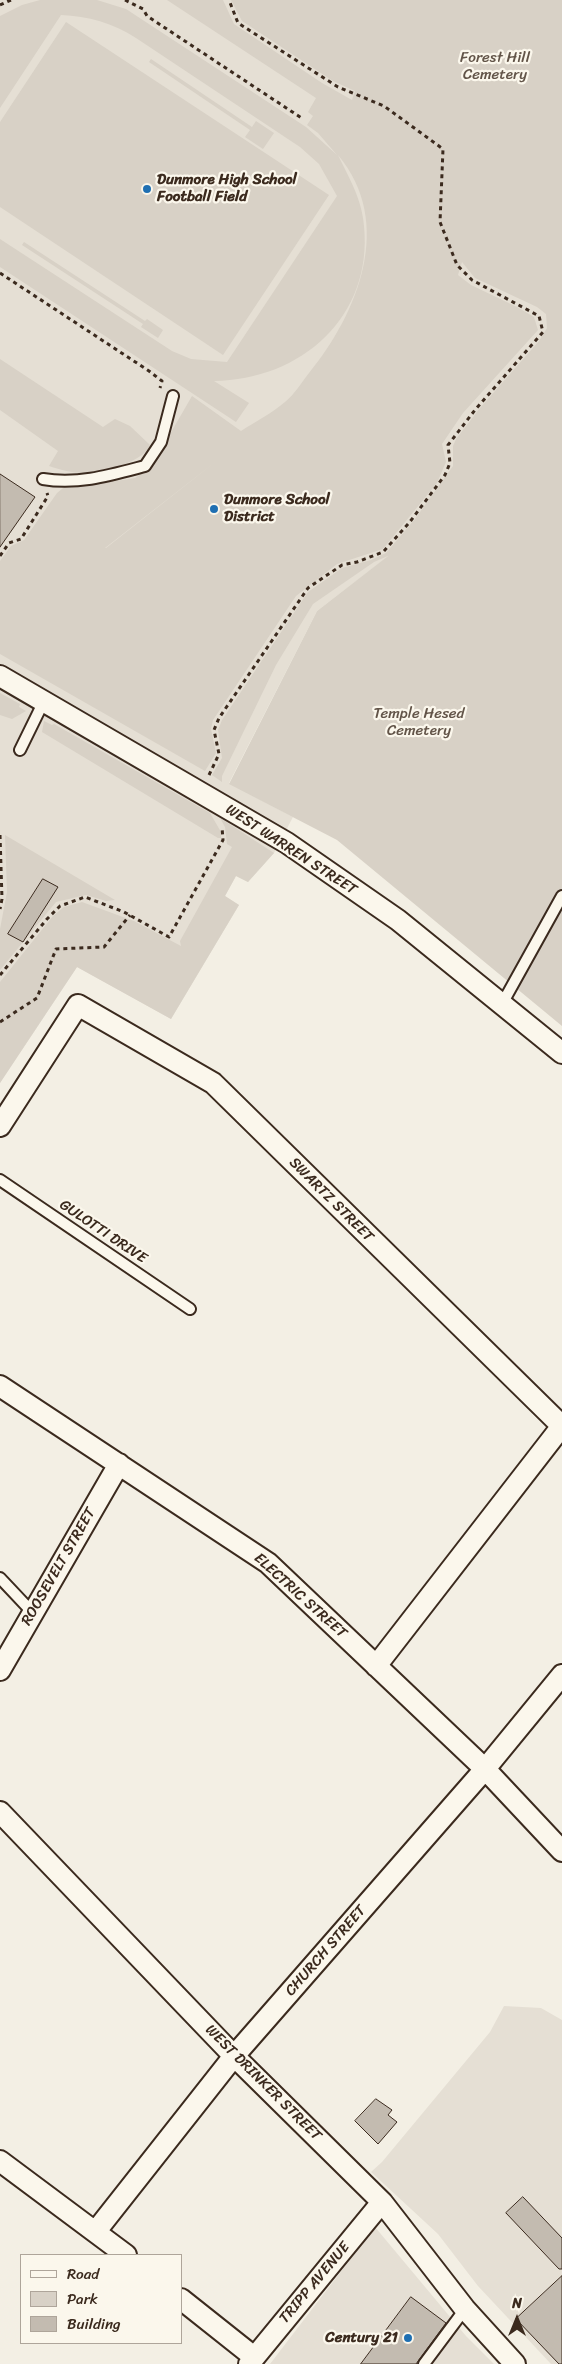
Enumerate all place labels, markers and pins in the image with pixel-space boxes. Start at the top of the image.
place label: Dunmore High School Football Field [157,171,297,206]
marker: Dunmore High School Football Field [141,183,153,195]
place label: Dunmore School District [224,491,330,526]
marker: Dunmore School District [208,503,220,515]
place label: Century 21 [325,2329,398,2347]
marker: Century 21 [402,2332,414,2344]

